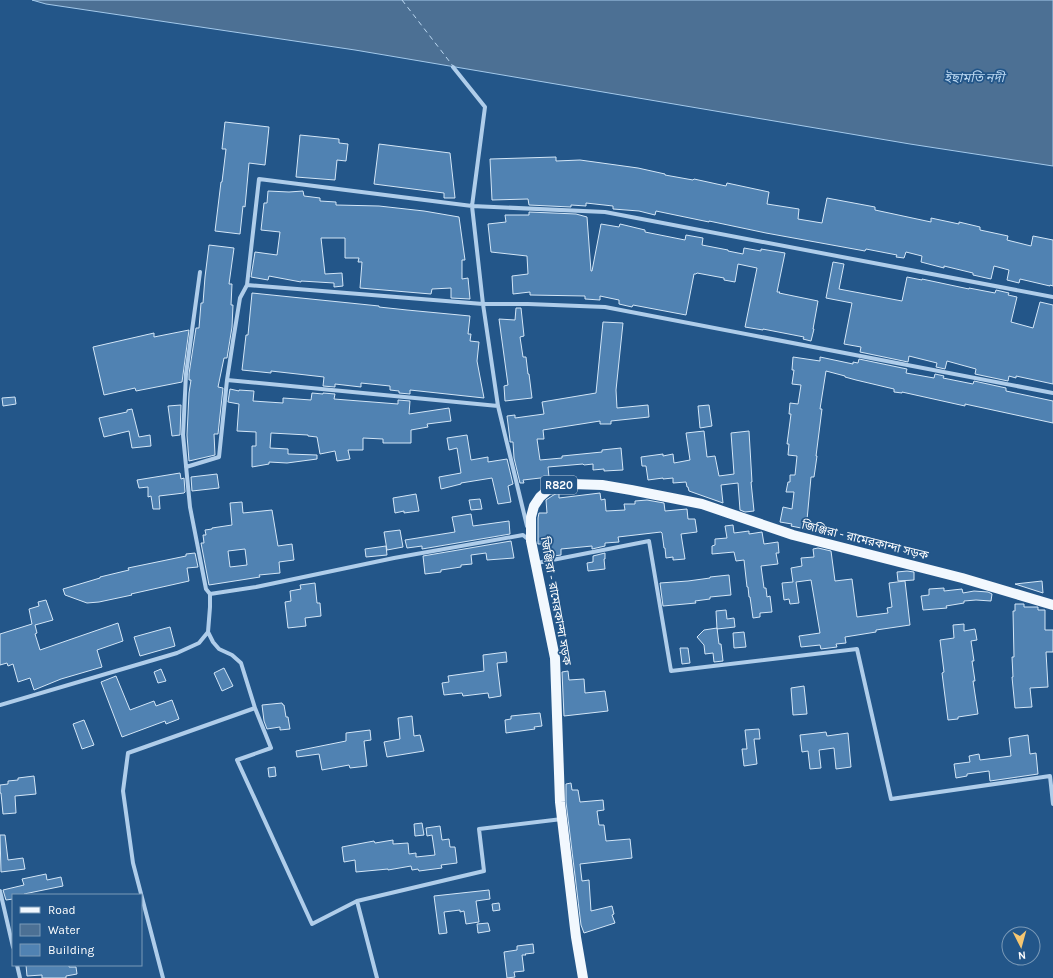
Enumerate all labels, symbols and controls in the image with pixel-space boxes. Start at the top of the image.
water label: ইছামতি নদী [944,70,1007,85]
road number: R820 [541,476,577,494]
street label: জিঞ্জিরা - রামেরকান্দা সড়ক [799,516,930,563]
street label: জিঞ্জিরা - রামেরকান্দা সড়ক [538,535,575,667]
legend [12,894,142,966]
text: Road [48,903,76,917]
text: Water [48,923,81,937]
north arrow [1001,926,1041,966]
text: Building [48,943,95,957]
text: N [1017,949,1027,962]

